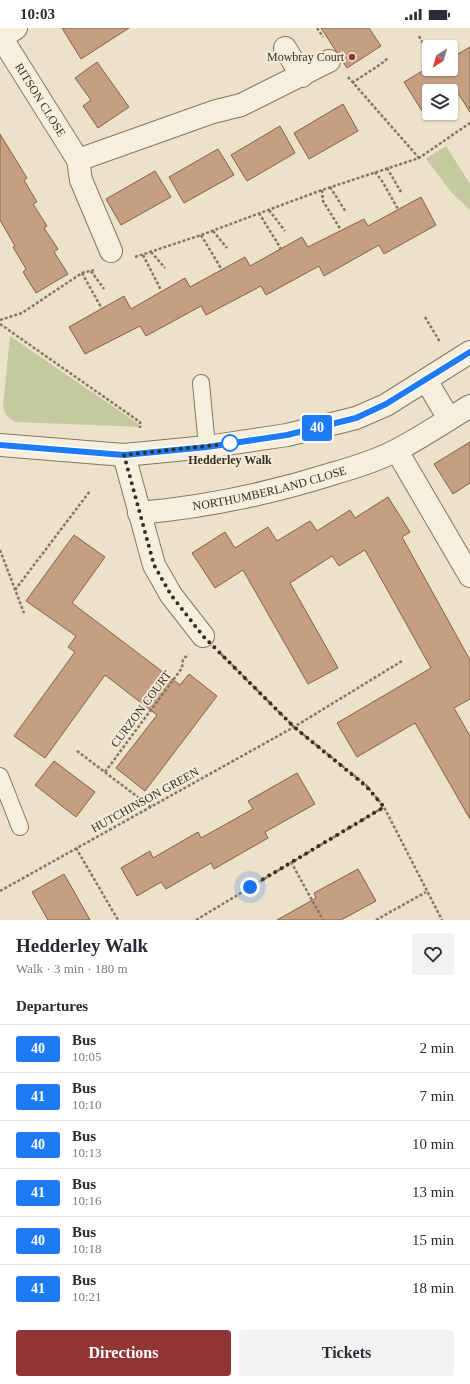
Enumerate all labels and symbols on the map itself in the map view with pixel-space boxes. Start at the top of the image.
north arrow [422,40,458,76]
place label: Mowbray Court [267,50,345,64]
marker: Mowbray Court [347,52,357,62]
street label: RITSON CLOSE [12,60,69,139]
line badge: 40 [299,415,335,441]
marker: Hedderley Walk [221,434,239,452]
place label: Hedderley Walk [188,453,272,467]
street label: NORTHUMBERLAND CLOSE [192,463,348,513]
street label: CURZON COURT [108,667,175,750]
street label: HUTCHINSON GREEN [89,764,202,835]
your location [240,877,260,897]

